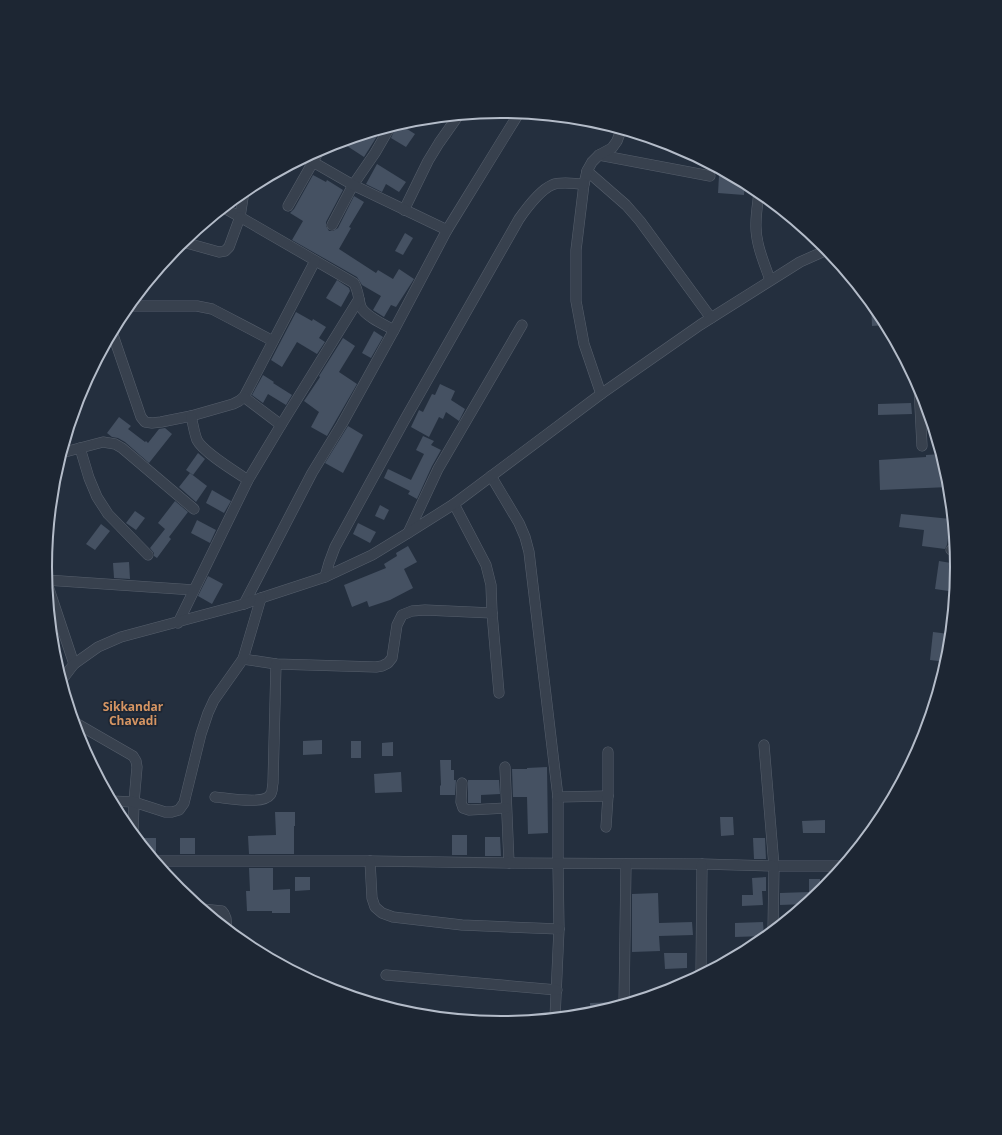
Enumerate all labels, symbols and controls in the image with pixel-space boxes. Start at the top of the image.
district label: Sikkandar Chavadi [103,698,164,729]

